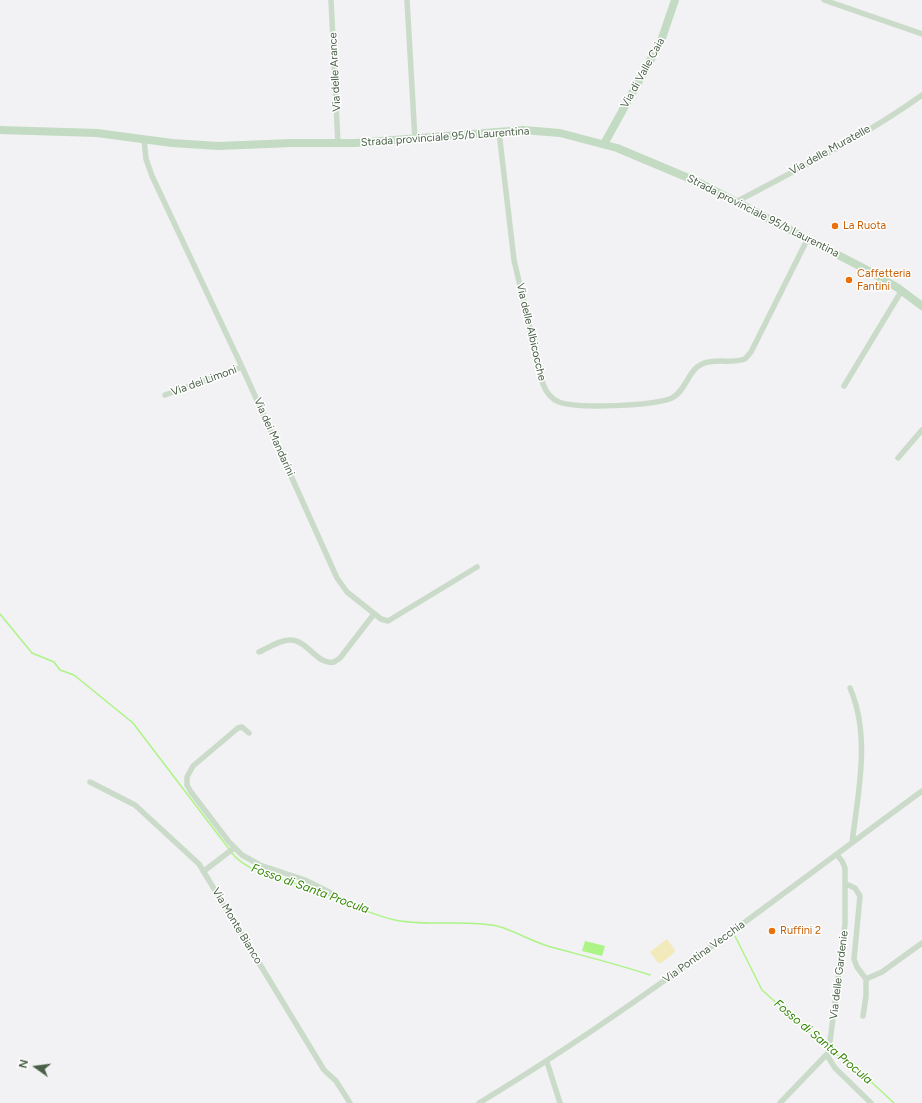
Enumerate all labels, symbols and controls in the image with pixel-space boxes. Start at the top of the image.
street label: Via delle Arance [326,32,344,112]
street label: Via di Valle Caia [618,36,668,110]
street label: Via delle Muratelle [787,122,873,178]
street label: Strada provinciale 95/b Laurentina [360,125,530,149]
street label: Strada provinciale 95/b Laurentina [685,172,841,260]
place label: La Ruota [843,219,886,233]
marker: La Ruota [830,221,840,231]
place label: Caffetteria Fantini [857,267,911,293]
marker: Caffetteria Fantini [844,275,854,285]
street label: Via delle Albicocche [513,282,549,382]
street label: Via dei Limoni [169,363,239,399]
street label: Via dei Mandarini [251,396,297,478]
water label: Fosso di Santa Procula [249,861,371,917]
street label: Via Monte Bianco [209,886,265,966]
street label: Via Pontina Vecchia [661,918,747,986]
place label: Ruffini 2 [780,924,821,938]
marker: Ruffini 2 [767,926,777,936]
street label: Via delle Gardenie [827,930,851,1020]
water label: Fosso di Santa Procula [771,997,875,1087]
north arrow [16,1047,56,1087]
text: N [17,1058,31,1070]

